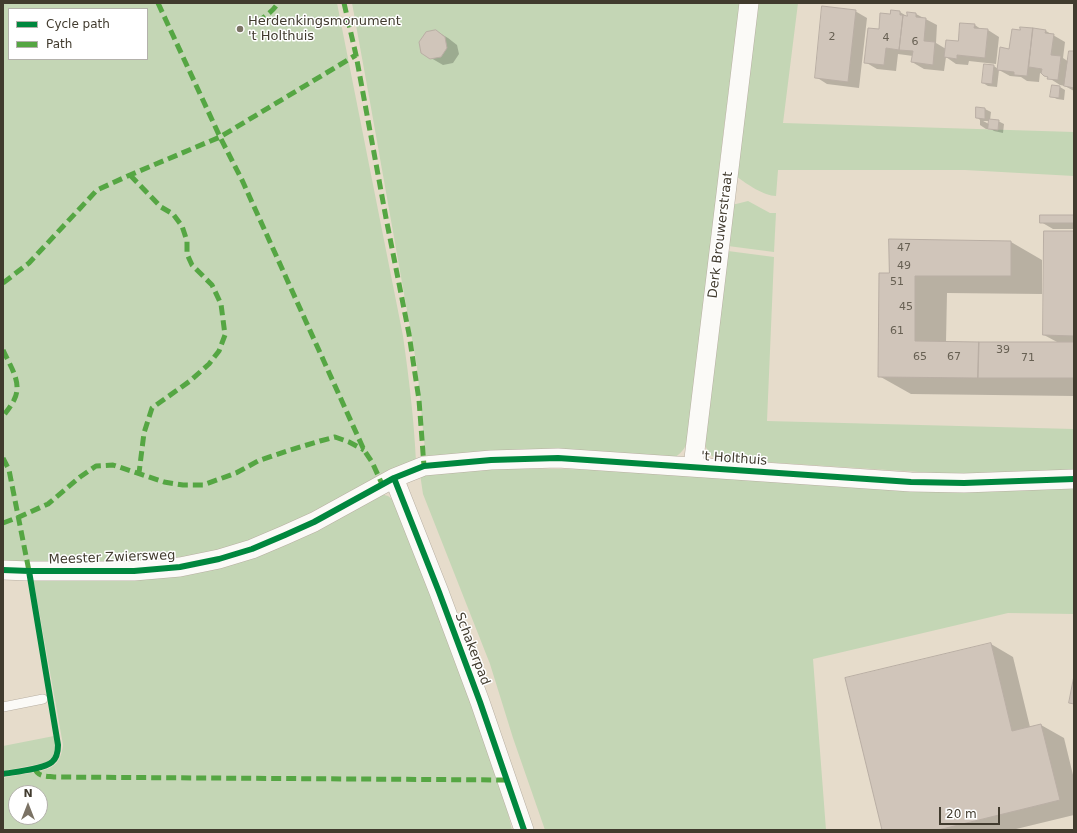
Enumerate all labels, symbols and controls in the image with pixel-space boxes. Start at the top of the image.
legend [8,8,148,60]
place label: Herdenkingsmonument 't Holthuis [248,14,401,45]
text: Cycle path [46,17,110,31]
marker: Herdenkingsmonument 't Holthuis [235,24,245,34]
house number: 2 [829,30,835,44]
house number: 4 [883,31,889,45]
house number: 6 [912,35,918,49]
text: Path [46,37,72,51]
street label: Derk Brouwerstraat [705,171,737,299]
house number: 47 [897,241,911,255]
house number: 49 [897,259,911,273]
house number: 51 [890,275,904,289]
house number: 45 [899,300,913,314]
house number: 61 [890,324,904,338]
house number: 39 [996,343,1010,357]
house number: 65 [913,350,927,364]
house number: 67 [947,350,961,364]
house number: 71 [1021,351,1035,365]
street label: 't Holthuis [700,449,768,469]
street label: Meester Zwiersweg [48,548,176,568]
street label: Schakerpad [451,611,493,687]
north arrow [8,785,48,825]
text: N [23,787,33,800]
scale bar [941,799,1002,825]
text: 20 m [946,807,977,821]

